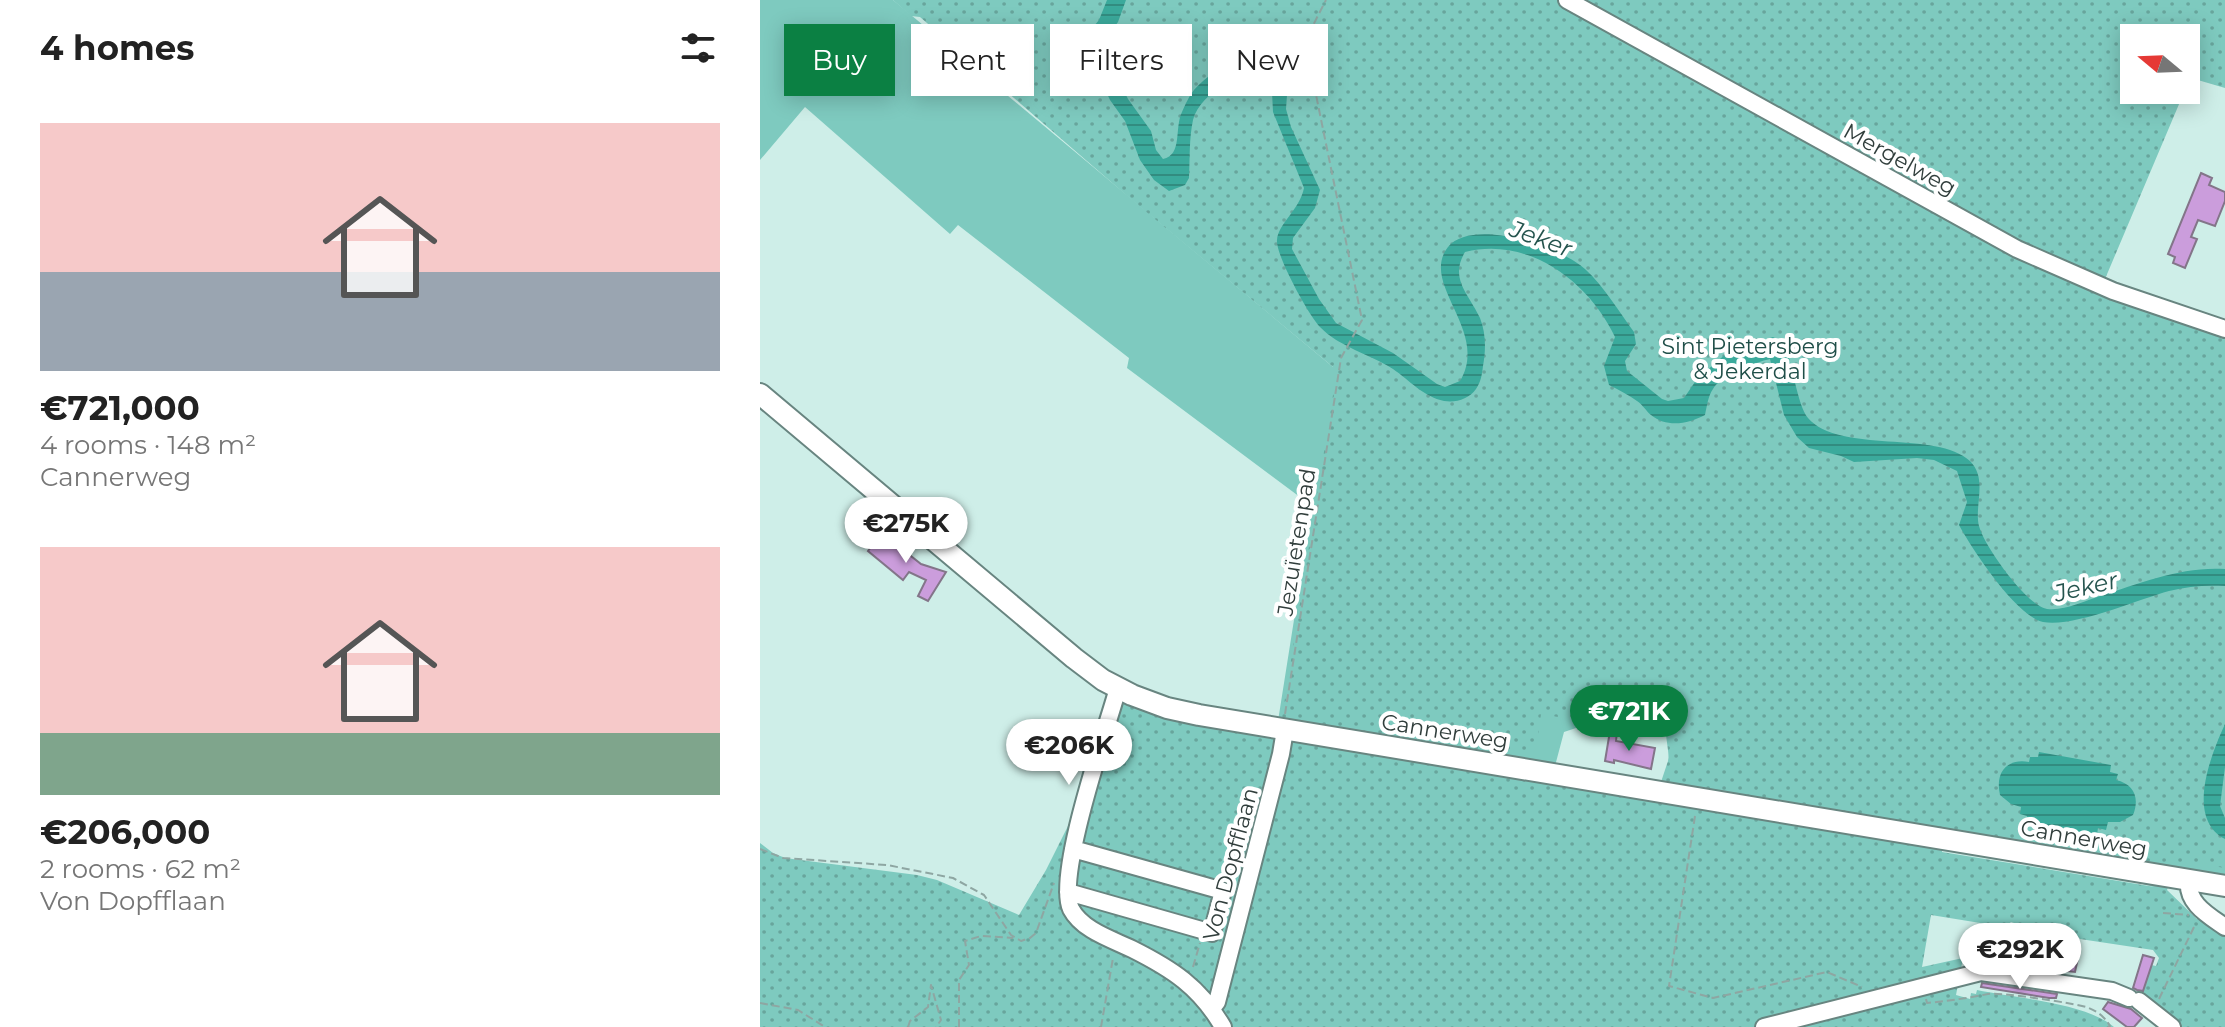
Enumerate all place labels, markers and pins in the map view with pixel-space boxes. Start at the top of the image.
pin: €275K [850,497,962,565]
pin: €721K [1573,685,1685,753]
pin: €206K [1013,719,1125,787]
pin: €292K [1964,923,2076,991]

